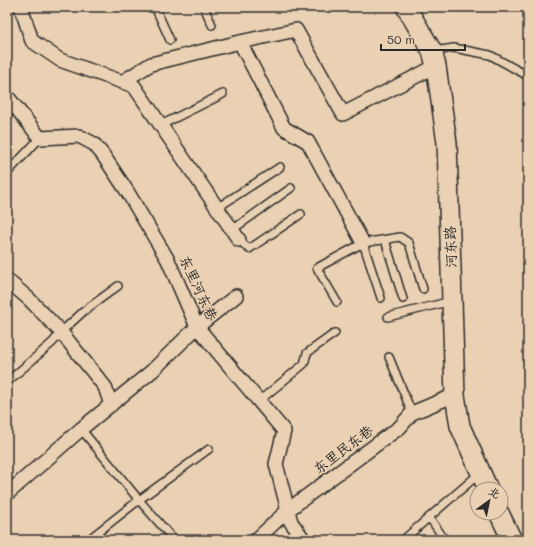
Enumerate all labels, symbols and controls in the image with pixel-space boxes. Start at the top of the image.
scale bar [381,26,465,52]
text: 50 m [387,31,415,47]
street label: 河东路 [440,226,460,268]
street label: 东里河东巷 [176,252,223,325]
street label: 东里民东巷 [309,420,377,478]
north arrow [469,481,509,521]
text: 北 [486,483,503,501]

